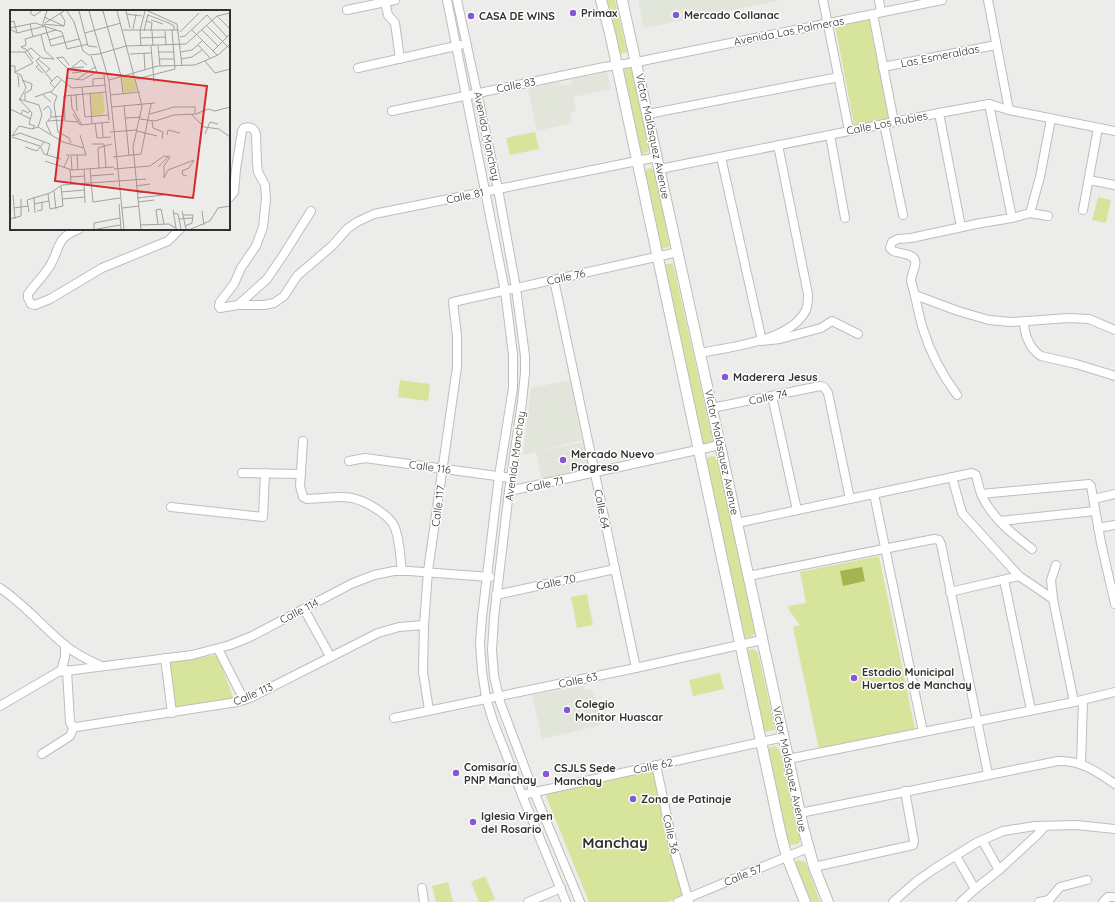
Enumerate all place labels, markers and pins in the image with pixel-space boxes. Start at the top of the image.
place label: Primax [581,6,618,20]
marker: Primax [568,8,578,18]
place label: Mercado Collanac [684,8,780,22]
place label: CASA DE WINS [479,9,555,23]
marker: Mercado Collanac [671,10,681,20]
marker: CASA DE WINS [466,11,476,21]
place label: Maderera Jesus [733,370,818,384]
marker: Maderera Jesus [720,372,730,382]
place label: Mercado Nuevo Progreso [571,447,655,474]
marker: Mercado Nuevo Progreso [558,455,568,465]
place label: Estadio Municipal Huertos de Manchay [862,665,972,692]
marker: Estadio Municipal Huertos de Manchay [849,673,859,683]
place label: Colegio Monitor Huascar [575,697,663,724]
marker: Colegio Monitor Huascar [562,705,572,715]
place label: Comisaría PNP Manchay [464,760,536,787]
place label: CSJLS Sede Manchay [554,761,616,788]
marker: Comisaría PNP Manchay [451,768,461,778]
marker: CSJLS Sede Manchay [541,769,551,779]
place label: Zona de Patinaje [641,792,732,806]
marker: Zona de Patinaje [628,794,638,804]
place label: Iglesia Virgen del Rosario [481,809,553,836]
marker: Iglesia Virgen del Rosario [468,817,478,827]

